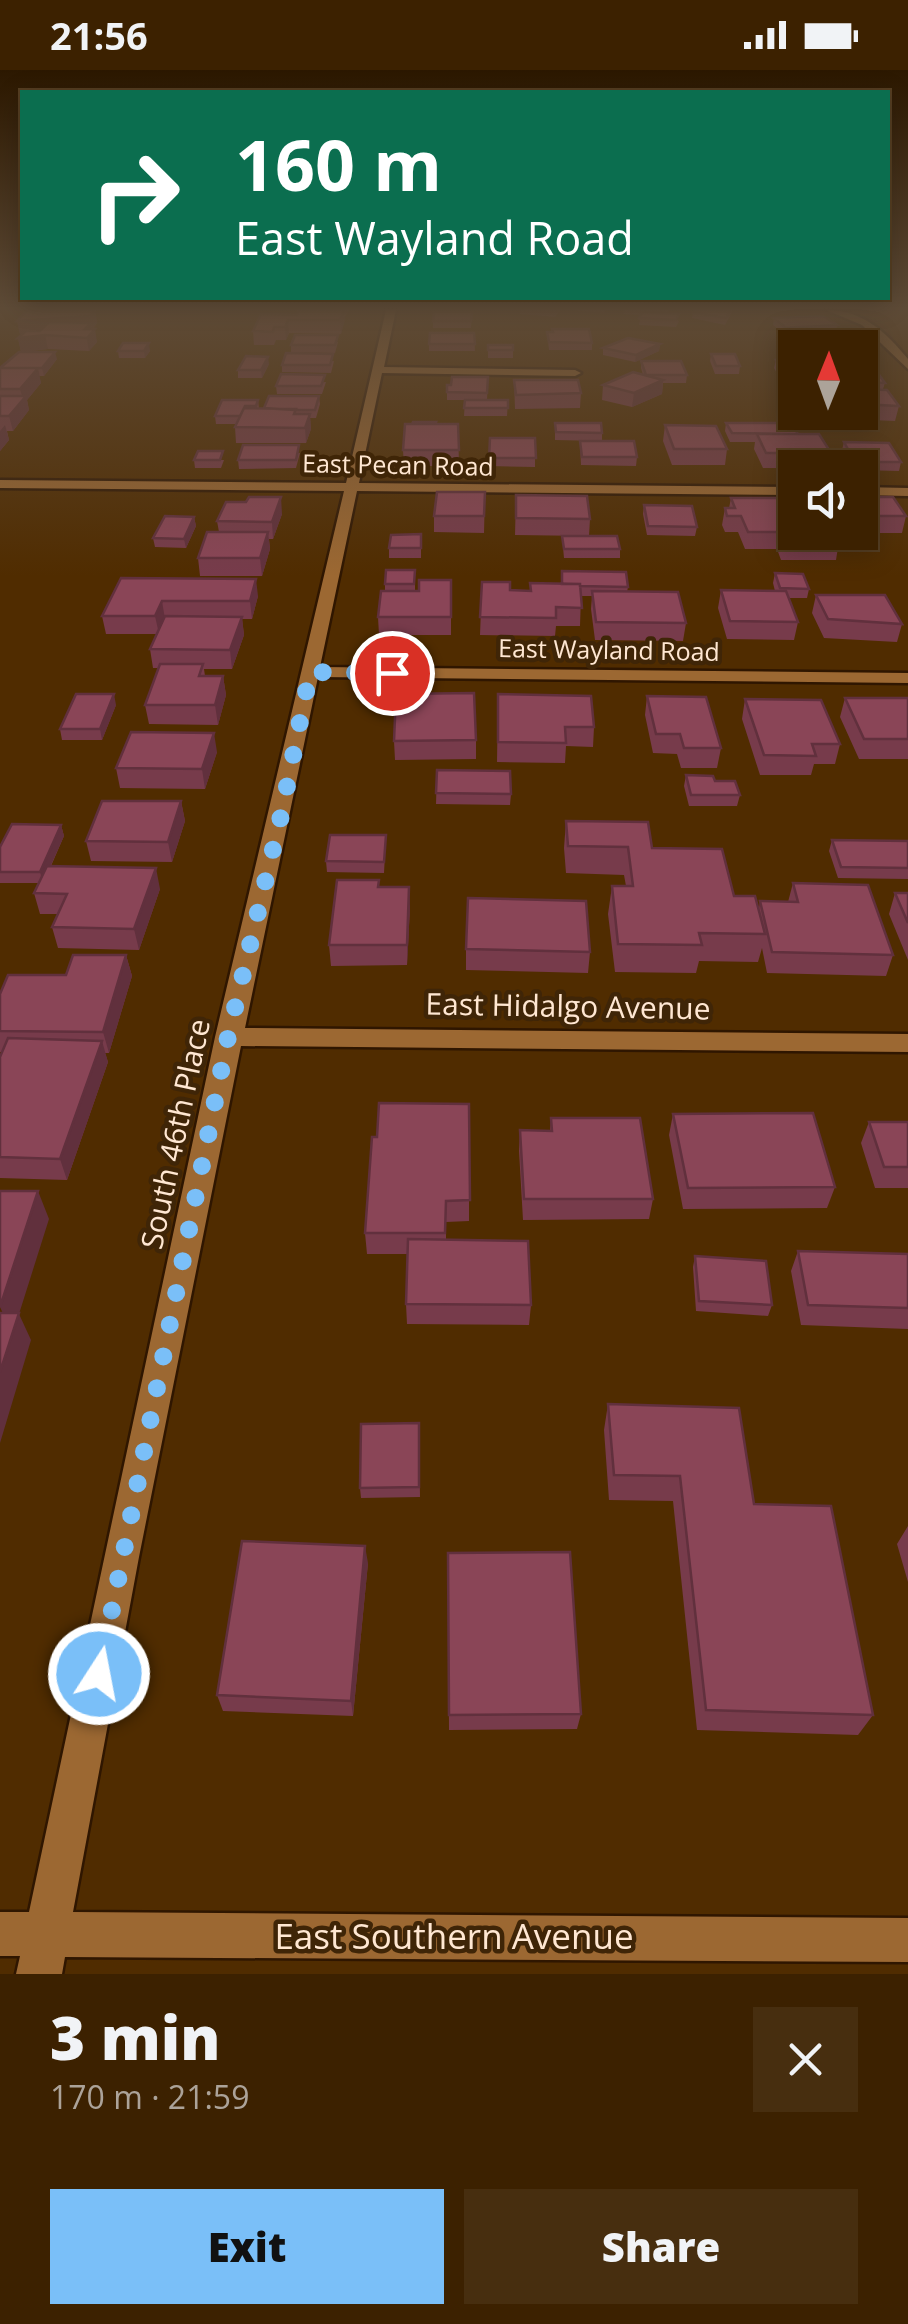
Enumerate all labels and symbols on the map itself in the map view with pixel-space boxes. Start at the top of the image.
north arrow [778,330,878,430]
street label: East Pecan Road [302,445,494,483]
street label: East Wayland Road [498,630,720,668]
pin [350,631,435,716]
street label: East Hidalgo Avenue [425,983,711,1028]
street label: South 46th Place [130,1015,219,1253]
position arrow [47,1622,151,1726]
street label: East Southern Avenue [274,1912,634,1959]

